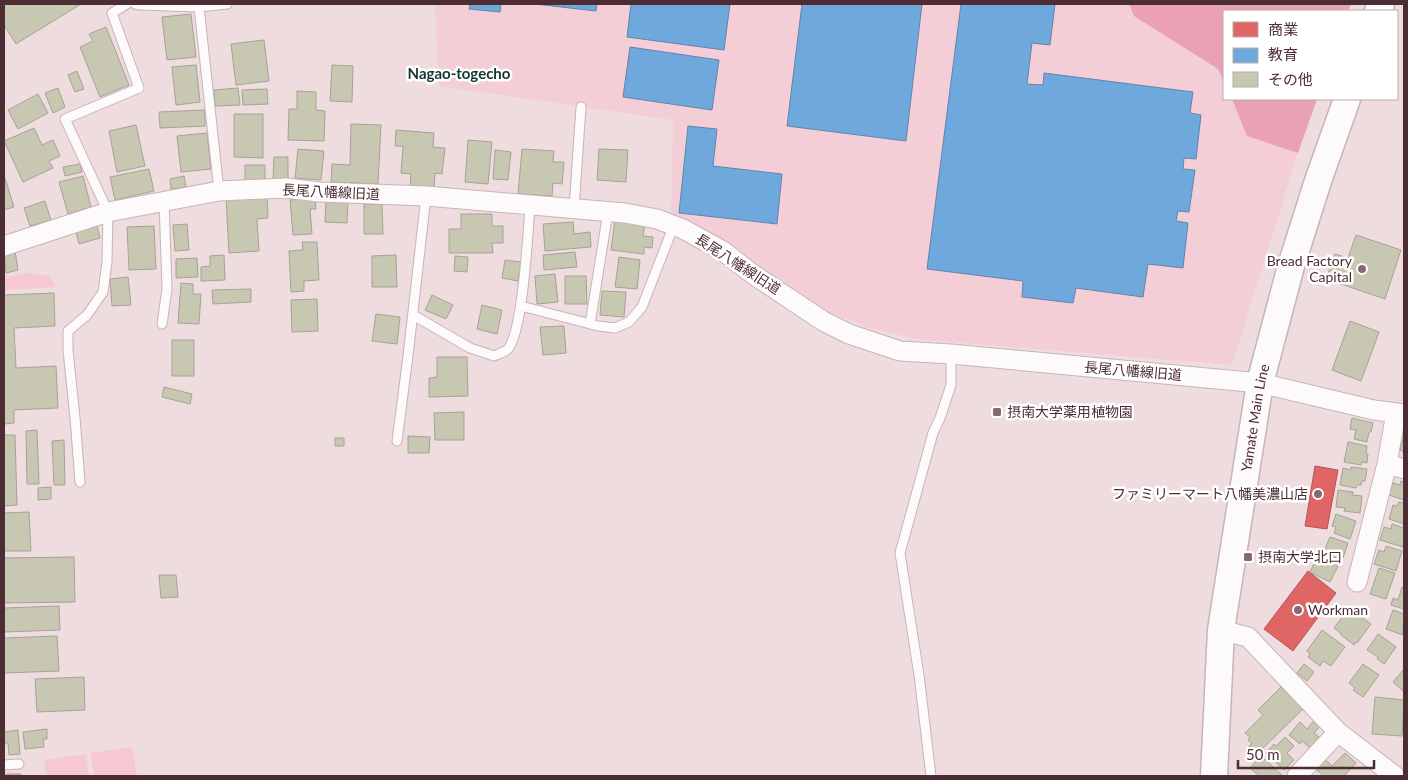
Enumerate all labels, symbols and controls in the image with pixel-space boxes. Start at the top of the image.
legend [1223,10,1398,100]
text: 商業 [1268,20,1298,38]
text: 教育 [1268,45,1298,63]
district label: Nagao-togecho [408,64,511,82]
text: その他 [1268,70,1313,88]
street label: 長尾八幡線旧道 [282,180,380,203]
street label: 長尾八幡線旧道 [693,230,784,297]
place label: Bread Factory Capital [1267,252,1353,285]
marker: Bread Factory Capital [1356,263,1368,275]
street label: 長尾八幡線旧道 [1083,358,1183,383]
street label: Yamate Main Line [1237,362,1273,473]
place label: 摂南大学薬用植物園 [1007,403,1133,420]
marker: 摂南大学薬用植物園 [991,406,1003,418]
place label: ファミリーマート八幡美濃山店 [1112,485,1308,502]
marker: ファミリーマート八幡美濃山店 [1312,488,1324,500]
place label: 摂南大学北口 [1258,548,1342,565]
marker: 摂南大学北口 [1242,551,1254,563]
place label: Workman [1308,601,1368,618]
marker: Workman [1292,604,1304,616]
scale bar [1238,738,1374,770]
text: 50 m [1246,745,1280,763]

